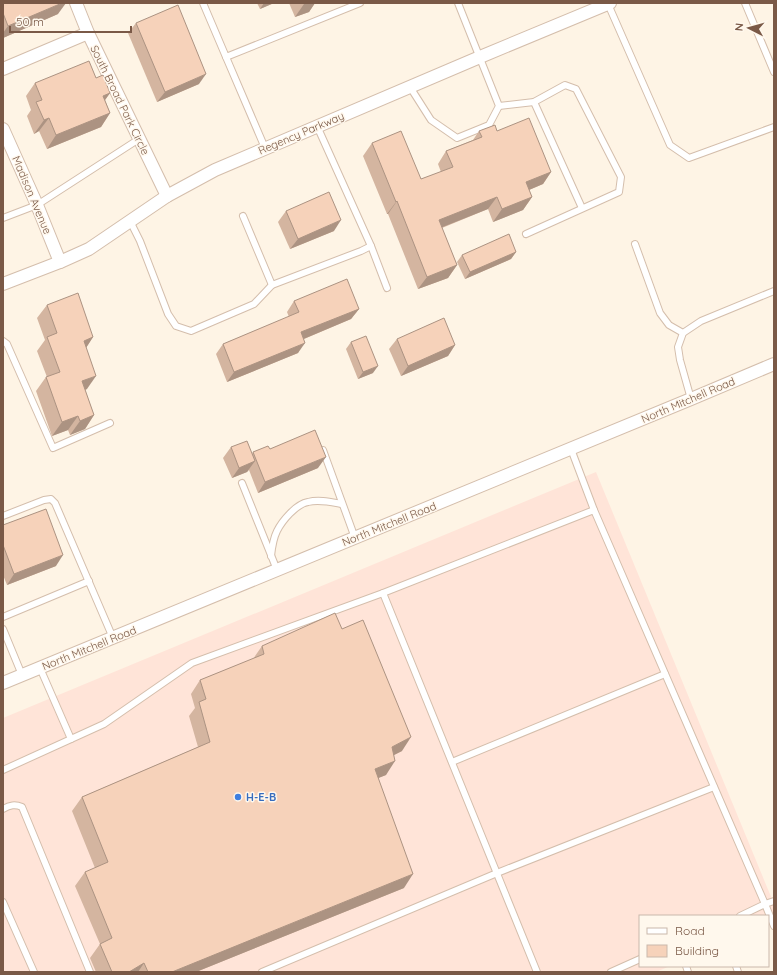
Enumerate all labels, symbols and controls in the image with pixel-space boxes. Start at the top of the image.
scale bar [10,8,131,34]
north arrow [729,8,769,48]
text: 50 m [16,14,44,29]
text: N [732,22,746,32]
street label: South Broad Park Circle [87,43,153,157]
street label: Regency Parkway [256,109,346,157]
street label: Madison Avenue [9,154,55,236]
street label: North Mitchell Road [639,374,737,426]
street label: North Mitchell Road [340,499,438,549]
street label: North Mitchell Road [40,623,138,673]
place label: H-E-B [246,790,276,804]
marker: H-E-B [233,792,243,802]
legend [639,915,769,967]
text: Road [675,923,705,938]
text: Building [675,943,719,958]

